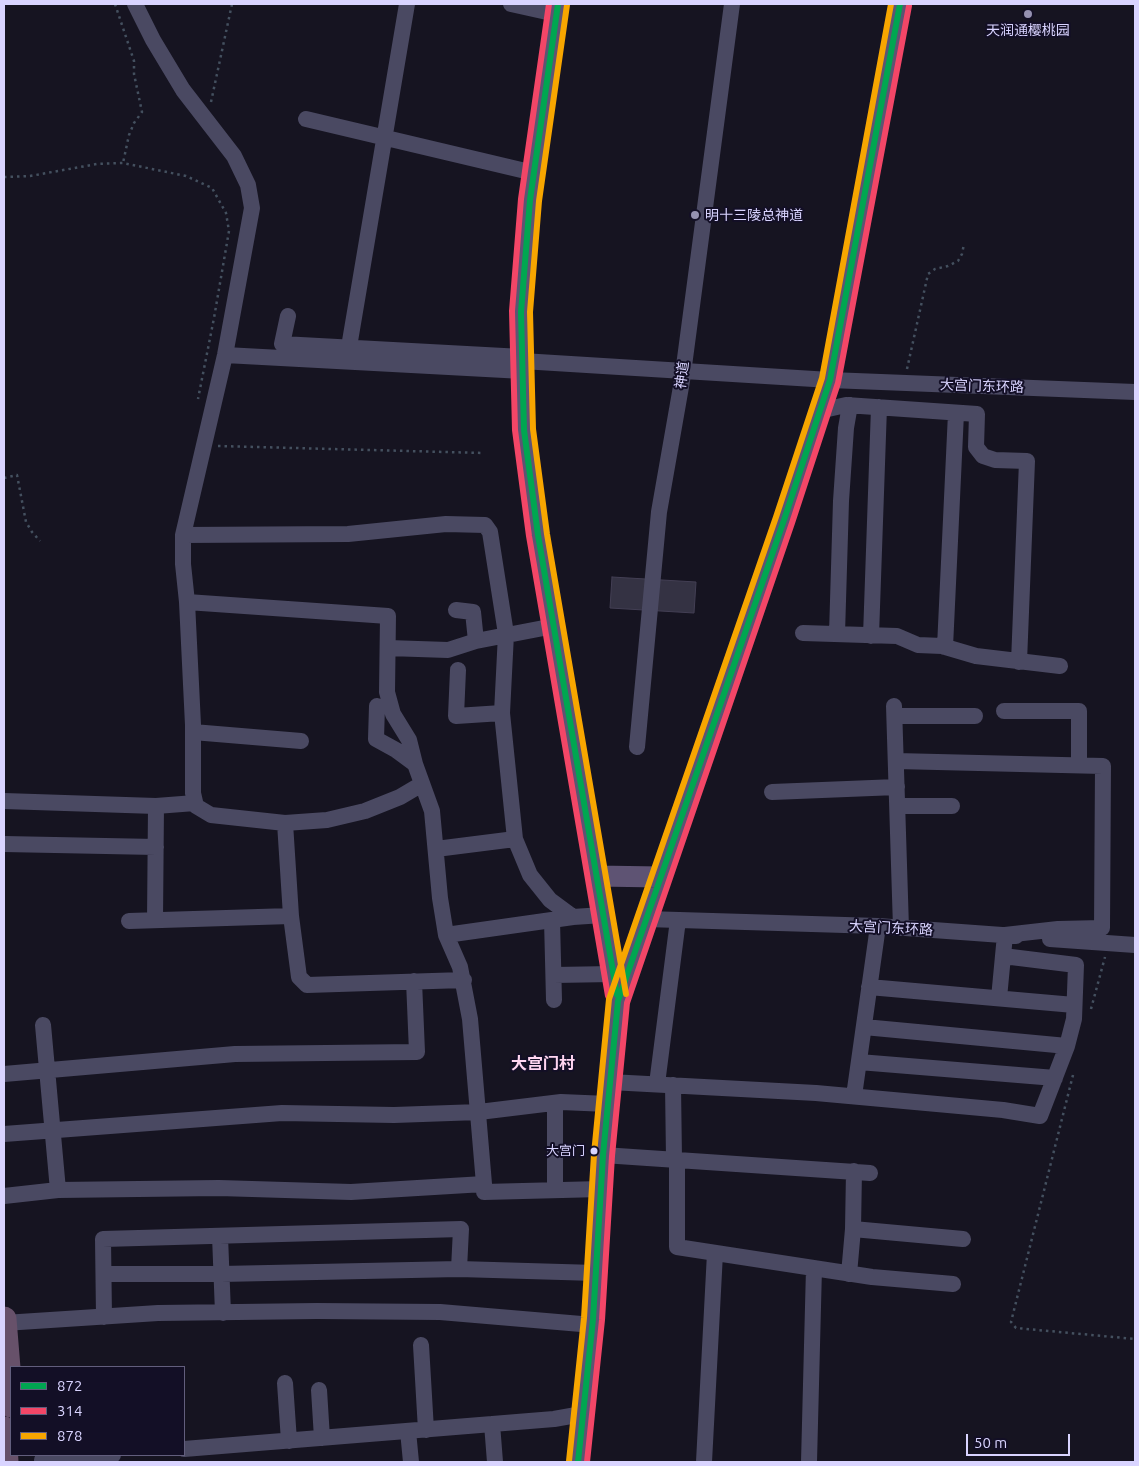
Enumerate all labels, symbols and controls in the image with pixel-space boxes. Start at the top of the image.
marker: 天润通樱桃园 [1022,8,1034,20]
place label: 天润通樱桃园 [986,22,1070,38]
place label: 明十三陵总神道 [705,207,803,223]
marker: 明十三陵总神道 [689,209,701,221]
street label: 神道 [672,360,692,390]
street label: 大宫门东环路 [940,376,1024,396]
street label: 大宫门东环路 [849,917,933,939]
district label: 大宫门村 [511,1054,575,1074]
place label: 大宫门 [546,1143,585,1159]
marker: 大宫门 [589,1146,599,1156]
legend [10,1366,185,1456]
text: 872 [57,1377,82,1394]
text: 314 [57,1402,82,1419]
scale bar [969,1424,1073,1456]
text: 878 [57,1427,82,1444]
text: 50 m [974,1434,1007,1451]

